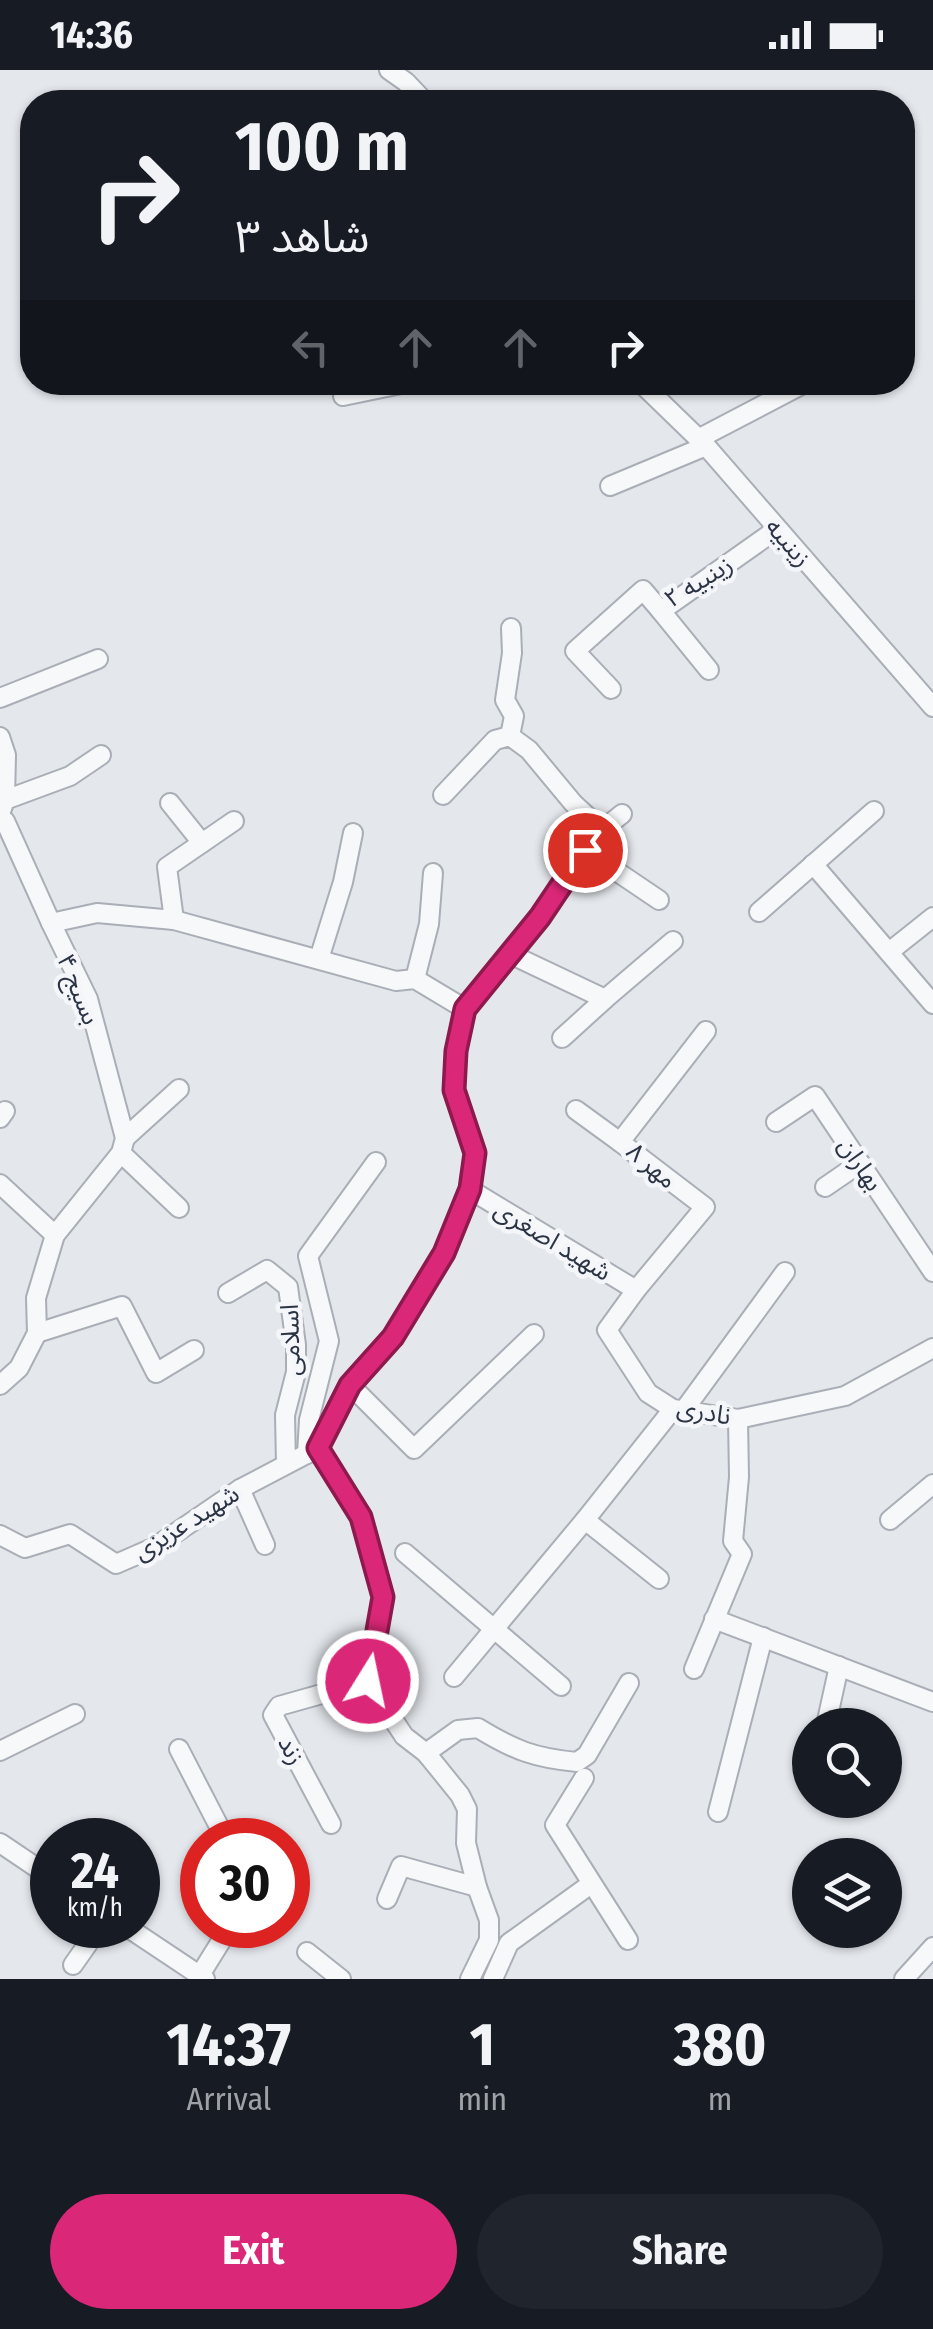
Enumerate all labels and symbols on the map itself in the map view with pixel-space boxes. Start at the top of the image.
street label: زینبیه [759,512,817,573]
street label: زینبیه ۲ [659,549,738,614]
pin [543,808,628,893]
street label: بسیج ۴ [48,950,106,1030]
street label: بهاران [831,1132,889,1197]
street label: مهر ۸ [620,1136,682,1195]
street label: شهید اصغری [489,1194,616,1288]
street label: اسلامی [275,1303,307,1376]
street label: نادری [675,1393,733,1431]
street label: شهید عزیزی [128,1479,245,1567]
position arrow [316,1629,420,1733]
street label: زند [271,1731,311,1770]
speed limit sign: 30 [180,1818,310,1948]

